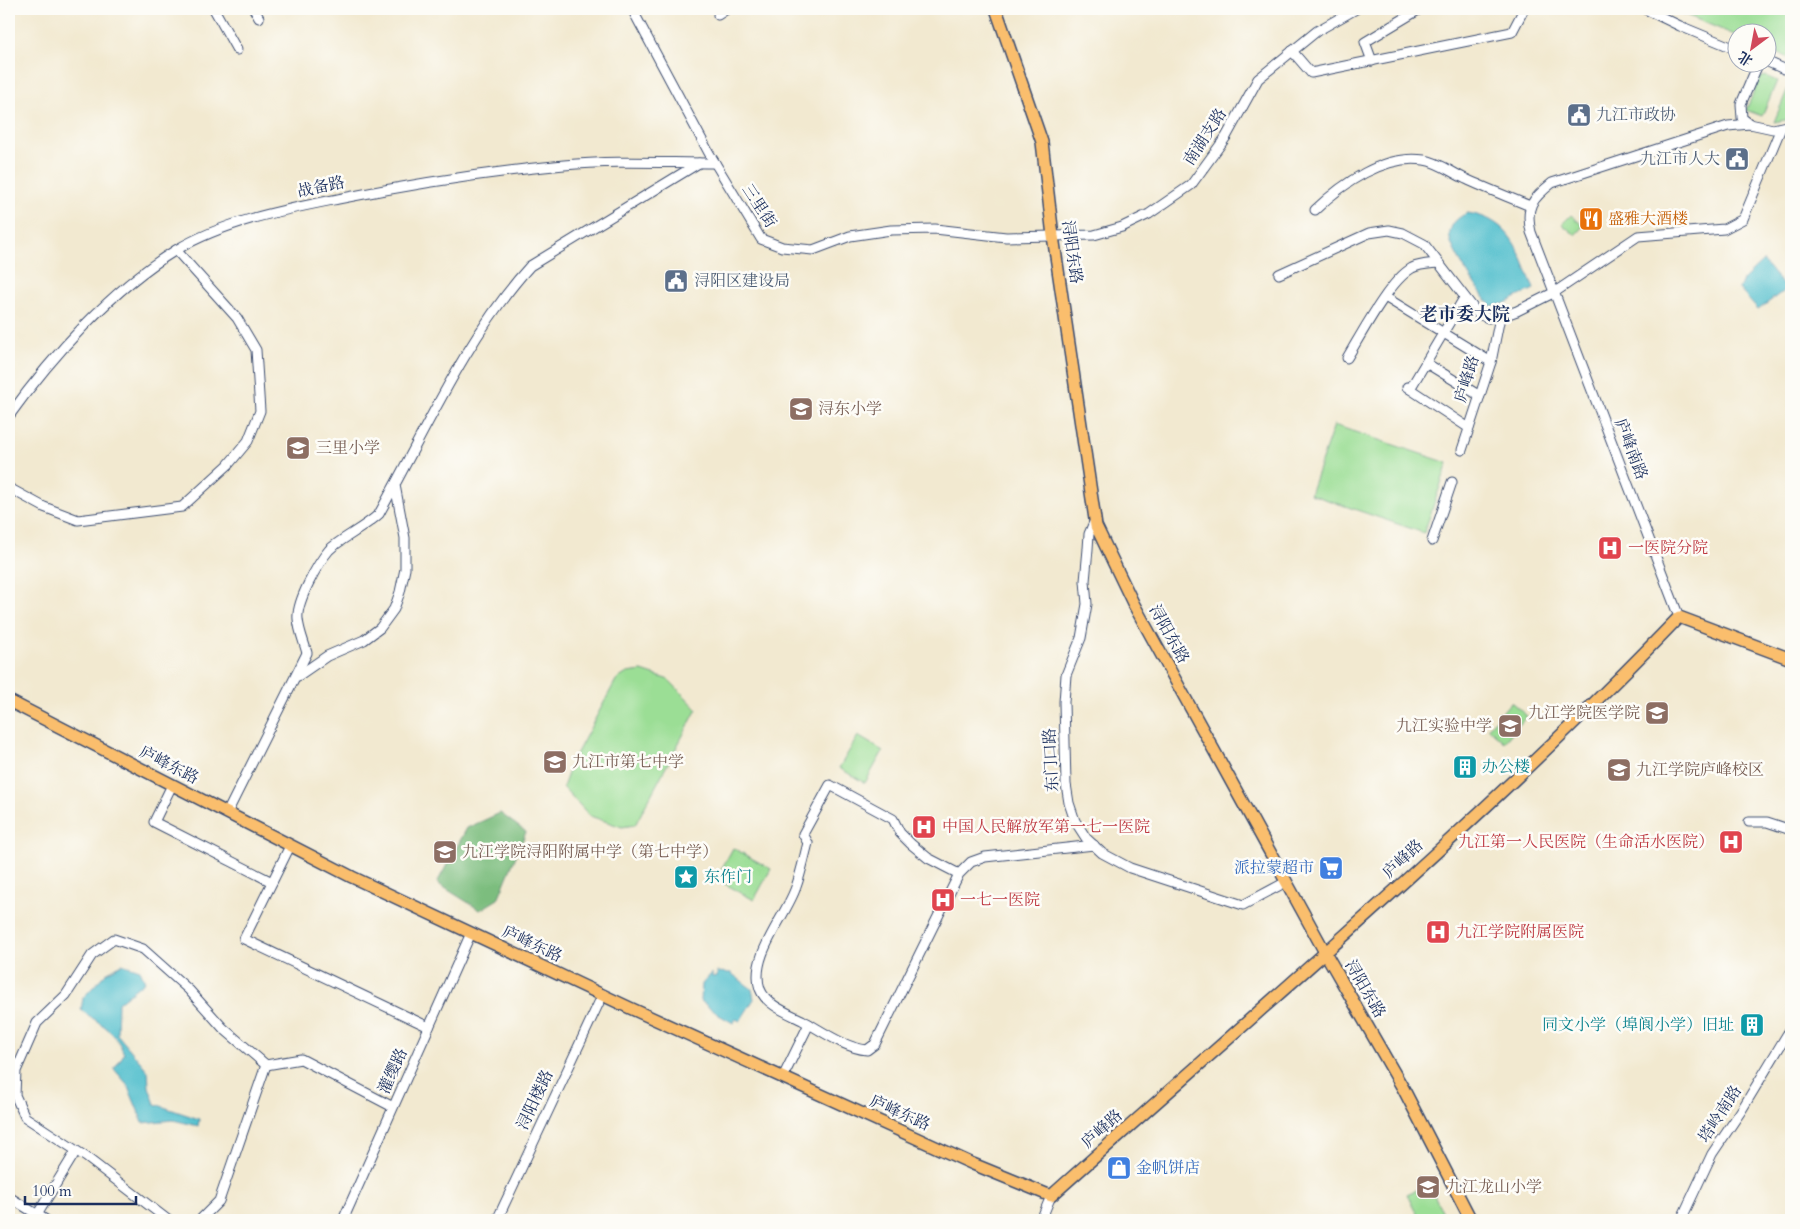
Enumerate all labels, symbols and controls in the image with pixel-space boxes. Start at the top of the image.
north arrow [1728,22,1778,72]
text: 北 [1734,47,1756,70]
public building icon: 九江市政协 [1566,102,1592,128]
street label: 南湖支路 [1178,104,1232,170]
place label: 九江市政协 [1596,104,1676,126]
public building icon: 九江市人大 [1724,146,1750,172]
place label: 九江市人大 [1640,148,1720,170]
street label: 战备路 [295,171,347,203]
street label: 三里街 [737,180,781,232]
restaurant icon: 盛雅大酒楼 [1578,206,1604,232]
place label: 盛雅大酒楼 [1608,208,1688,230]
street label: 浔阳东路 [1057,219,1087,285]
public building icon: 浔阳区建设局 [663,268,689,294]
place label: 浔阳区建设局 [694,270,790,292]
district label: 老市委大院 [1420,302,1510,327]
street label: 庐峰路 [1449,353,1485,405]
school or university icon: 浔东小学 [788,396,814,422]
place label: 浔东小学 [818,398,882,420]
street label: 庐峰南路 [1609,415,1653,483]
school or university icon: 三里小学 [285,435,311,461]
place label: 三里小学 [316,437,380,459]
hospital icon: 一医院分院 [1597,535,1623,561]
place label: 一医院分院 [1628,537,1708,559]
street label: 浔阳东路 [1144,601,1194,667]
school or university icon: 九江学院医学院 [1644,700,1670,726]
place label: 九江学院医学院 [1528,702,1640,724]
school or university icon: 九江实验中学 [1497,713,1523,739]
place label: 九江实验中学 [1396,715,1492,737]
street label: 东门口路 [1038,727,1064,793]
street label: 庐峰东路 [135,741,203,789]
school or university icon: 九江市第七中学 [542,749,568,775]
place label: 九江市第七中学 [572,751,684,773]
building icon: 办公楼 [1452,754,1478,780]
place label: 办公楼 [1482,756,1530,778]
school or university icon: 九江学院庐峰校区 [1606,757,1632,783]
place label: 九江学院庐峰校区 [1636,759,1764,781]
hospital icon: 中国人民解放军第一七一医院 [911,814,937,840]
place label: 中国人民解放军第一七一医院 [942,816,1150,838]
hospital icon: 九江第一人民医院（生命活水医院） [1718,829,1744,855]
place label: 九江第一人民医院（生命活水医院） [1458,831,1714,853]
street label: 庐峰路 [1378,835,1428,883]
school or university icon: 九江学院浔阳附属中学（第七中学） [432,839,458,865]
place label: 九江学院浔阳附属中学（第七中学） [462,841,718,863]
supermarket icon: 派拉蒙超市 [1318,855,1344,881]
place label: 派拉蒙超市 [1234,857,1314,879]
place icon: 东作门 [673,864,699,890]
place label: 东作门 [704,866,752,888]
hospital icon: 一七一医院 [930,887,956,913]
place label: 一七一医院 [960,889,1040,911]
hospital icon: 九江学院附属医院 [1425,919,1451,945]
street label: 庐峰东路 [498,921,566,967]
place label: 九江学院附属医院 [1456,921,1584,943]
street label: 浔阳东路 [1339,956,1391,1022]
building icon: 同文小学（埠阆小学）旧址 [1739,1012,1765,1038]
place label: 同文小学（埠阆小学）旧址 [1542,1014,1734,1036]
street label: 灌缨路 [373,1045,413,1097]
street label: 浔阳楼路 [512,1066,558,1134]
street label: 塔岭南路 [1693,1081,1747,1147]
street label: 庐峰东路 [866,1090,934,1136]
street label: 庐峰路 [1077,1105,1127,1153]
shop icon: 金帆饼店 [1106,1155,1132,1181]
place label: 金帆饼店 [1136,1157,1200,1179]
scale bar [25,1174,136,1206]
school or university icon: 九江龙山小学 [1415,1174,1441,1200]
place label: 九江龙山小学 [1446,1176,1542,1198]
text: 100 m [32,1181,72,1201]

